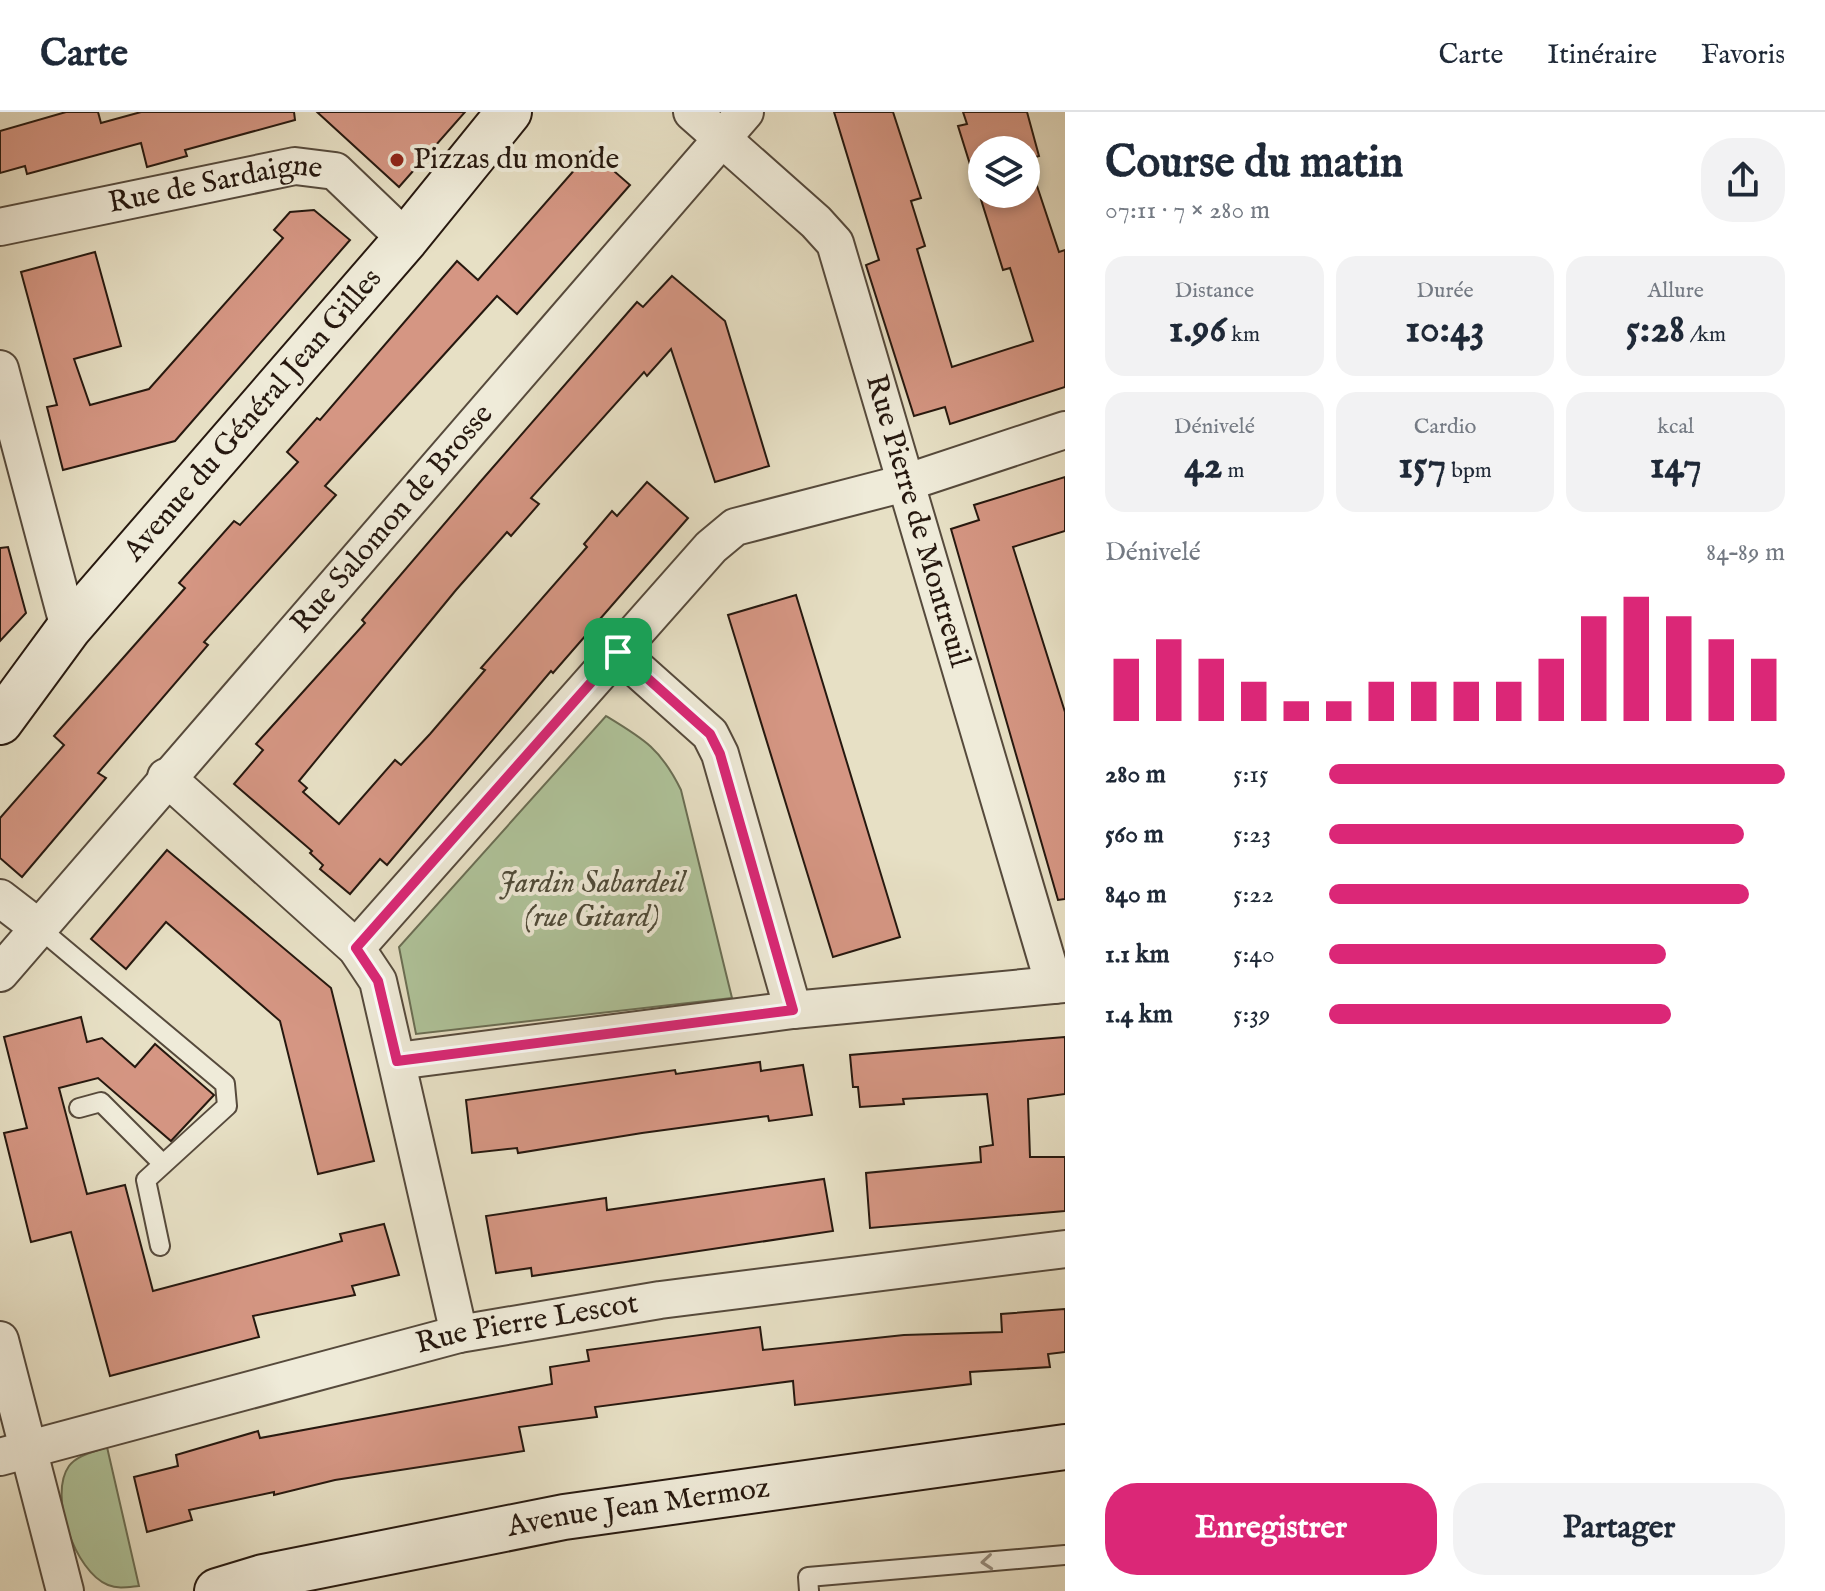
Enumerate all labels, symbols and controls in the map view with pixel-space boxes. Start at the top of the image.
text: Carte [40,31,128,79]
text: Carte [1438,38,1503,73]
text: Itinéraire [1547,38,1657,73]
text: Favoris [1701,38,1785,73]
map controls [968,136,1040,208]
button: layers [968,136,1040,208]
text: Course du matin [1105,136,1403,192]
button: share [1701,138,1785,222]
place label: Pizzas du monde [413,141,619,179]
street label: Rue de Sardaigne [105,147,325,223]
marker: Pizzas du monde [388,151,406,169]
text: 07:11 · 7 × 280 m [1105,194,1270,227]
street label: Avenue du Général Jean Gilles [115,261,391,571]
text: Distance [1175,277,1254,305]
text: Durée [1416,277,1474,305]
text: Allure [1647,277,1704,305]
text: 1.96 [1169,305,1226,356]
text: 10:43 [1405,305,1485,356]
text: 5:28 [1625,305,1685,356]
text: km [1226,321,1260,349]
text: /km [1685,321,1726,349]
street label: Rue Pierre de Montreuil [856,370,978,673]
street label: Rue Salomon de Brosse [283,397,502,642]
text: Dénivelé [1174,413,1255,441]
text: Cardio [1414,413,1476,441]
text: kcal [1657,413,1694,441]
text: 42 [1184,441,1223,492]
text: 157 [1398,441,1446,492]
text: 147 [1650,441,1702,492]
text: m [1223,457,1244,485]
text: bpm [1446,457,1492,485]
text: Dénivelé [1105,536,1201,569]
text: 84–89 m [1706,536,1785,569]
pin [584,618,652,686]
icon: arrive [596,630,640,674]
text: 280 m [1105,758,1166,791]
text: 5:15 [1233,758,1268,791]
text: 560 m [1105,818,1164,851]
text: 5:23 [1233,818,1271,851]
park label: Jardin Sabardeil (rue Gitard) [499,865,688,937]
text: 840 m [1105,878,1166,911]
text: 5:22 [1233,878,1274,911]
text: 1.1 km [1105,938,1170,971]
text: 5:40 [1233,938,1275,971]
text: 1.4 km [1105,998,1173,1031]
text: 5:39 [1233,998,1270,1031]
street label: Rue Pierre Lescot [412,1285,641,1364]
street label: Avenue Jean Mermoz [503,1469,772,1547]
button: Enregistrer [1105,1483,1437,1575]
button: Partager [1453,1483,1785,1575]
one-way arrow [980,1553,993,1570]

